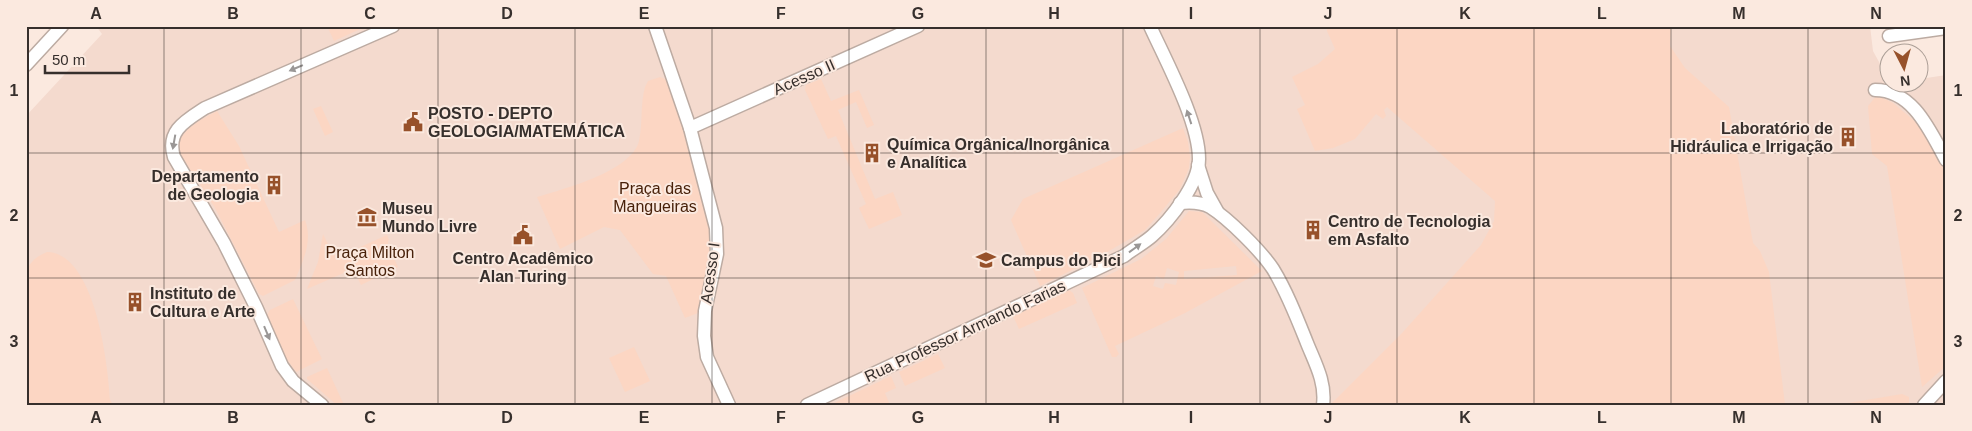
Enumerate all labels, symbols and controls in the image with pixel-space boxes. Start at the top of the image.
text: A [90,5,102,22]
text: B [227,5,239,22]
text: C [364,5,376,22]
text: D [501,5,513,22]
text: E [639,5,650,22]
text: F [776,5,786,22]
text: G [912,5,924,22]
text: H [1048,5,1060,22]
text: I [1189,5,1193,22]
text: J [1324,5,1332,22]
text: K [1459,5,1471,22]
text: L [1597,5,1607,22]
text: M [1732,5,1746,22]
text: N [1870,5,1882,22]
scale bar [45,42,129,74]
north arrow [1880,42,1930,92]
text: 50 m [52,51,85,68]
street label: Acesso II [770,56,838,98]
one-way arrow [289,65,304,73]
text: N [1899,72,1911,89]
text: 1 [10,82,19,99]
text: 1 [1954,82,1963,99]
place label: POSTO - DEPTO GEOLOGIA/MATEMÁTICA [428,105,625,140]
one-way arrow [1185,109,1193,124]
public building icon: POSTO - DEPTO GEOLOGIA/MATEMÁTICA [402,111,424,133]
place label: Laboratório de Hidráulica e Irrigação [1670,120,1833,155]
building icon: Laboratório de Hidráulica e Irrigação [1837,126,1859,148]
one-way arrow [169,135,177,151]
place label: Química Orgânica/Inorgânica e Analítica [887,136,1109,171]
building icon: Química Orgânica/Inorgânica e Analítica [861,142,883,164]
place label: Departamento de Geologia [151,168,259,203]
building icon: Departamento de Geologia [263,174,285,196]
park label: Praça das Mangueiras [613,180,697,215]
place label: Museu Mundo Livre [382,200,477,235]
museum icon: Museu Mundo Livre [356,206,378,228]
text: 2 [10,207,19,224]
text: 2 [1954,207,1963,224]
place label: Centro de Tecnologia em Asfalto [1328,213,1490,248]
building icon: Centro de Tecnologia em Asfalto [1302,219,1324,241]
public building icon: Centro Acadêmico Alan Turing [512,224,534,246]
street label: Acesso I [697,241,723,305]
one-way arrow [1128,243,1142,253]
park label: Praça Milton Santos [326,244,414,279]
school or university icon: Campus do Pici [975,249,997,271]
place label: Centro Acadêmico Alan Turing [453,250,594,285]
place label: Campus do Pici [1001,252,1121,269]
street label: Rua Professor Armando Farias [862,277,1068,385]
place label: Instituto de Cultura e Arte [150,285,255,320]
building icon: Instituto de Cultura e Arte [124,291,146,313]
one-way arrow [263,326,271,340]
text: 3 [10,333,19,350]
text: 3 [1954,333,1963,350]
text: A [90,409,102,426]
text: B [227,409,239,426]
text: C [364,409,376,426]
text: D [501,409,513,426]
text: E [639,409,650,426]
text: F [776,409,786,426]
text: G [912,409,924,426]
text: H [1048,409,1060,426]
text: I [1189,409,1193,426]
text: J [1324,409,1332,426]
text: K [1459,409,1471,426]
text: L [1597,409,1607,426]
text: M [1732,409,1746,426]
text: N [1870,409,1882,426]

